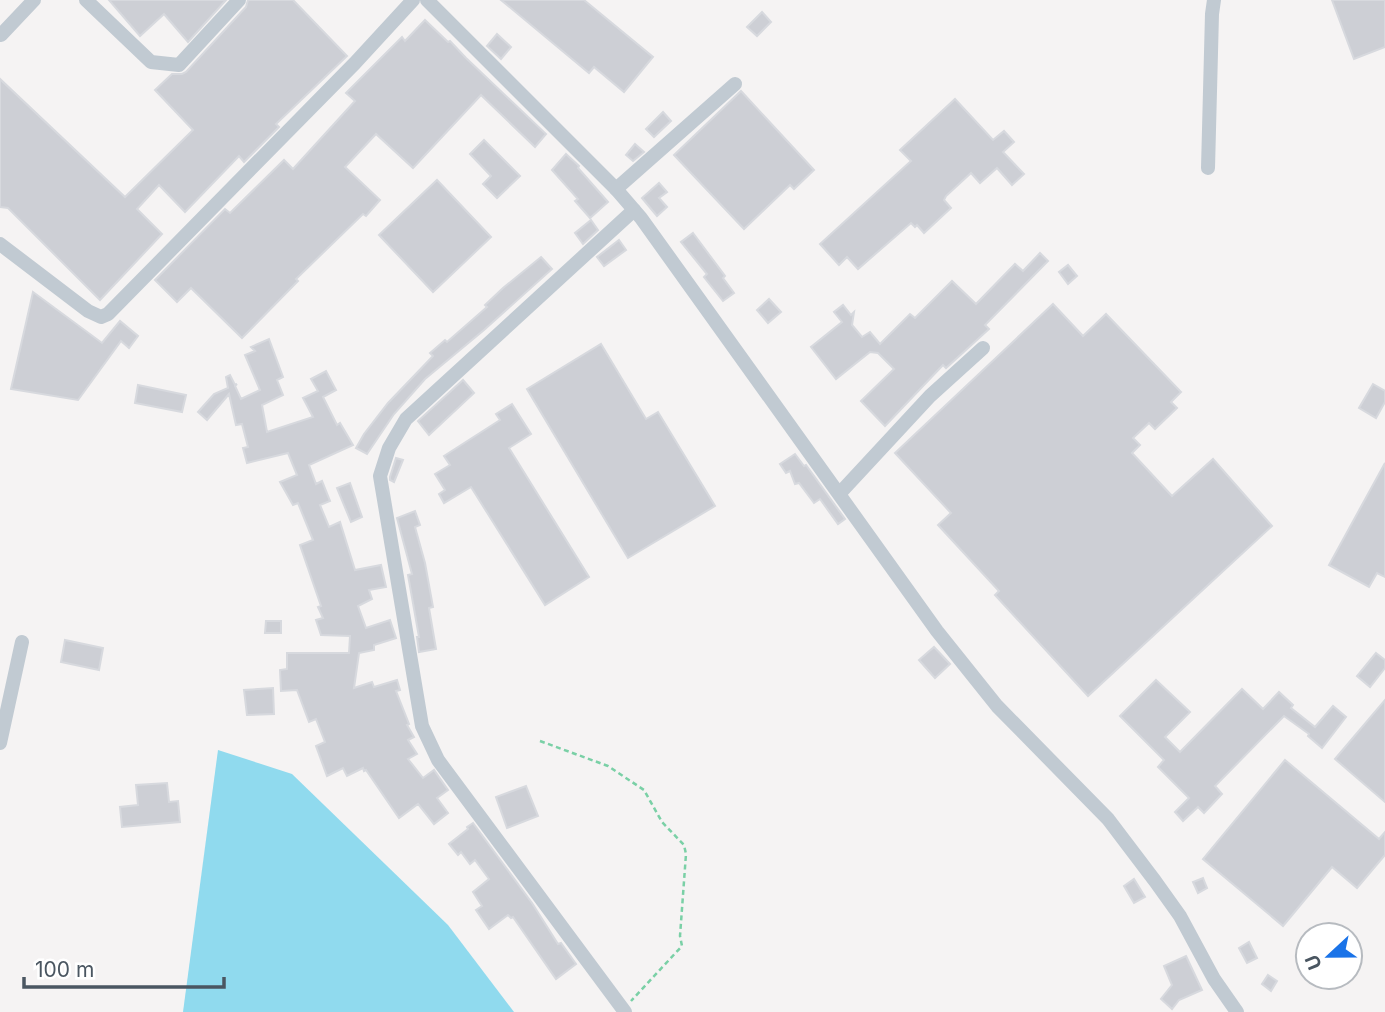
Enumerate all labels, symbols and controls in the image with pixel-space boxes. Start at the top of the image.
north arrow [1294,921,1364,991]
scale bar [24,946,224,990]
text: U [1300,951,1327,973]
text: 100 m [35,957,94,982]

